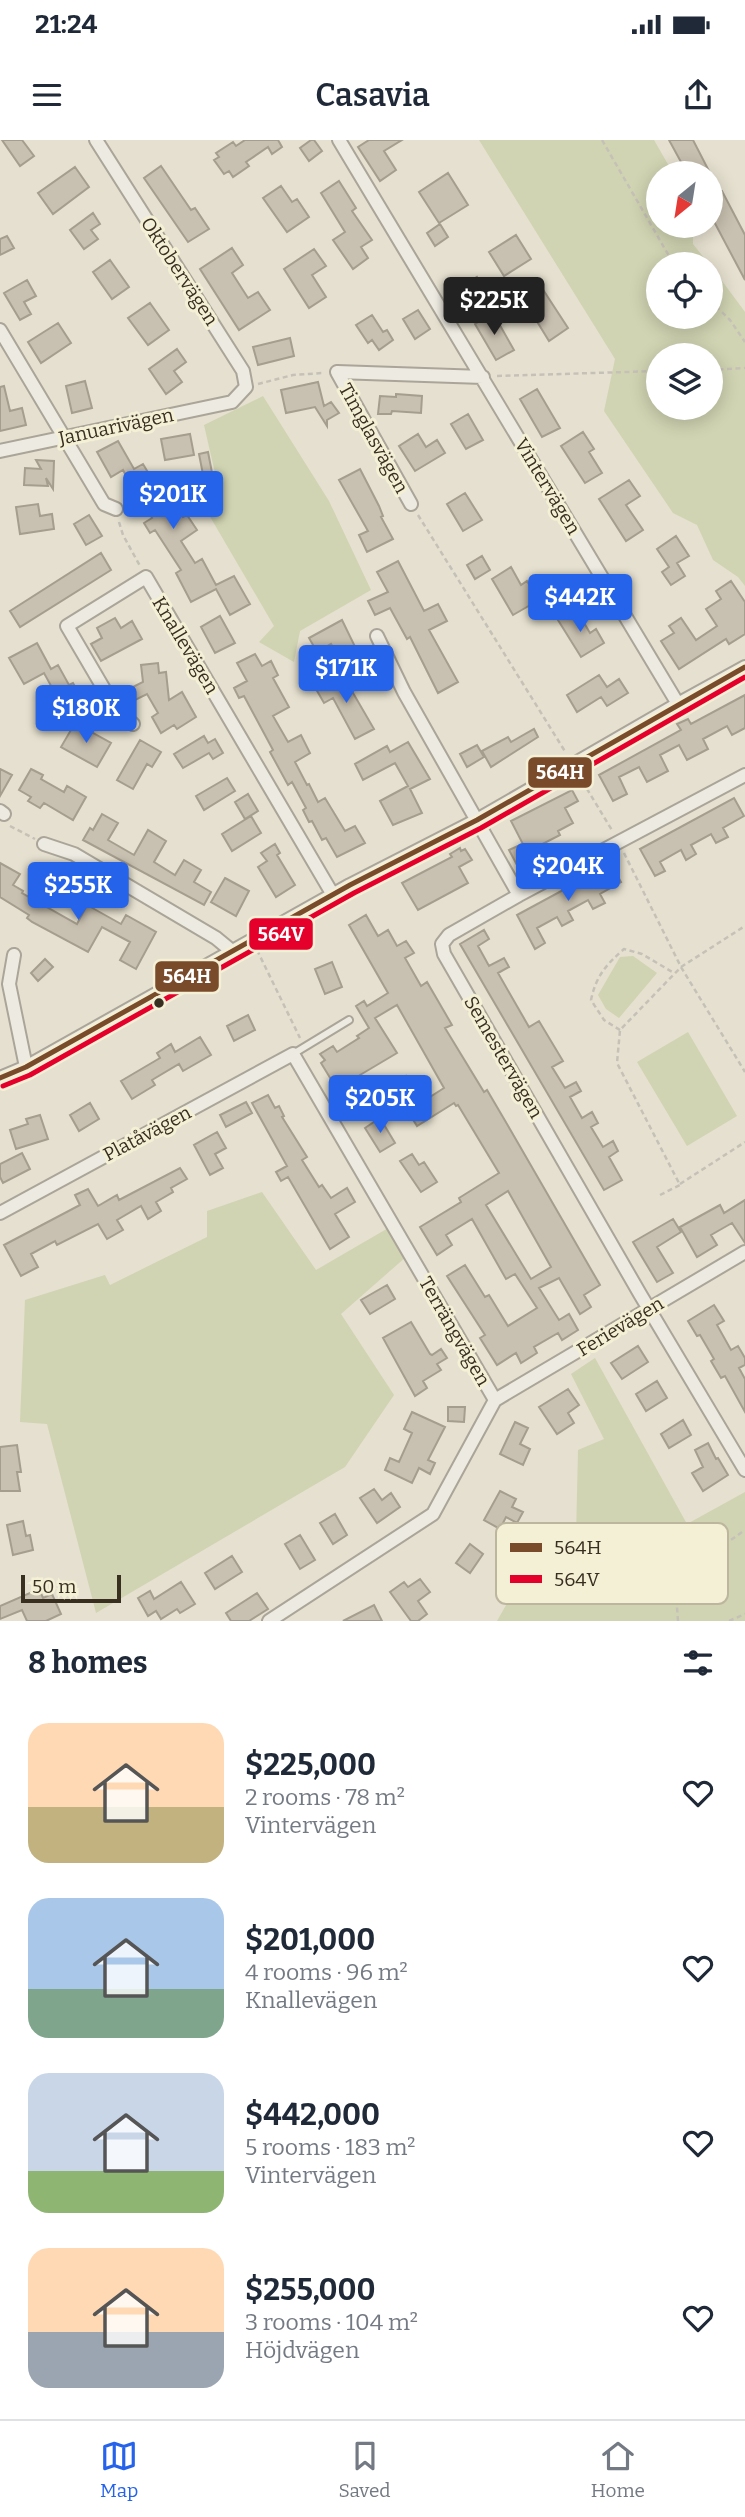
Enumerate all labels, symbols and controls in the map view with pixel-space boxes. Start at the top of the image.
text: 21:24 [35,9,97,40]
icon: menu [28,76,66,114]
text: Casavia [315,76,430,114]
icon: share [679,76,717,114]
north arrow [646,161,723,238]
map controls [646,161,723,420]
street label: Oktobervägen [136,213,223,330]
button: locate [646,252,723,329]
pin: $225K [445,278,543,337]
text: $225K [460,286,528,314]
button: layers [646,343,723,420]
street label: Timglasvägen [334,379,413,497]
street label: Januarivägen [56,403,176,450]
street label: Vintervägen [510,434,585,539]
pin: $201K [124,472,222,531]
text: $201K [139,480,207,508]
pin: $442K [531,574,629,634]
text: $442K [544,583,616,611]
street label: Knallevägen [148,592,224,698]
pin: $171K [297,645,395,705]
text: $171K [315,654,377,682]
pin: $180K [37,686,135,745]
text: $180K [52,694,120,722]
line badge: 564H [527,756,593,789]
text: 564H [536,761,584,784]
pin: $204K [519,844,617,903]
text: $204K [532,852,604,880]
pin: $255K [29,862,127,922]
text: $255K [44,871,112,899]
line badge: 564V [248,917,314,951]
text: 564V [258,923,305,946]
line badge: 564H [154,960,220,993]
text: 564H [163,965,211,988]
street label: Semestervägen [459,992,548,1123]
unlabelled marker [152,996,166,1010]
pin: $205K [331,1076,429,1135]
text: $205K [345,1084,415,1112]
street label: Platåvägen [99,1101,195,1166]
street label: Terrängvägen [414,1273,495,1390]
street label: Ferievägen [573,1292,668,1361]
legend [496,1523,728,1604]
text: 564H [554,1536,602,1559]
text: 564V [554,1568,600,1591]
scale bar [21,1572,121,1604]
text: 50 m [32,1575,76,1598]
icon: filters [679,1644,717,1682]
text: 8 homes [28,1645,148,1681]
text: $225,000 [245,1747,376,1783]
icon: home [84,1751,168,1835]
icon: heart [679,1774,717,1812]
text: 2 rooms · 78 m² [245,1783,405,1811]
text: Vintervägen [245,1811,376,1839]
text: $201,000 [245,1922,375,1958]
icon: home [84,1926,168,2010]
icon: heart [679,1949,717,1987]
text: 4 rooms · 96 m² [245,1958,408,1986]
text: Knallevägen [245,1986,377,2014]
text: $442,000 [245,2097,380,2133]
icon: home [84,2101,168,2185]
icon: heart [679,2124,717,2162]
text: 5 rooms · 183 m² [245,2133,416,2161]
text: Vintervägen [245,2161,376,2189]
text: $255,000 [245,2272,376,2308]
icon: home [84,2276,168,2360]
icon: heart [679,2299,717,2337]
text: 3 rooms · 104 m² [245,2308,418,2336]
text: Höjdvägen [245,2336,359,2364]
tab: Map [100,2437,138,2502]
tab: Saved [338,2437,391,2502]
tab: Home [591,2437,645,2502]

